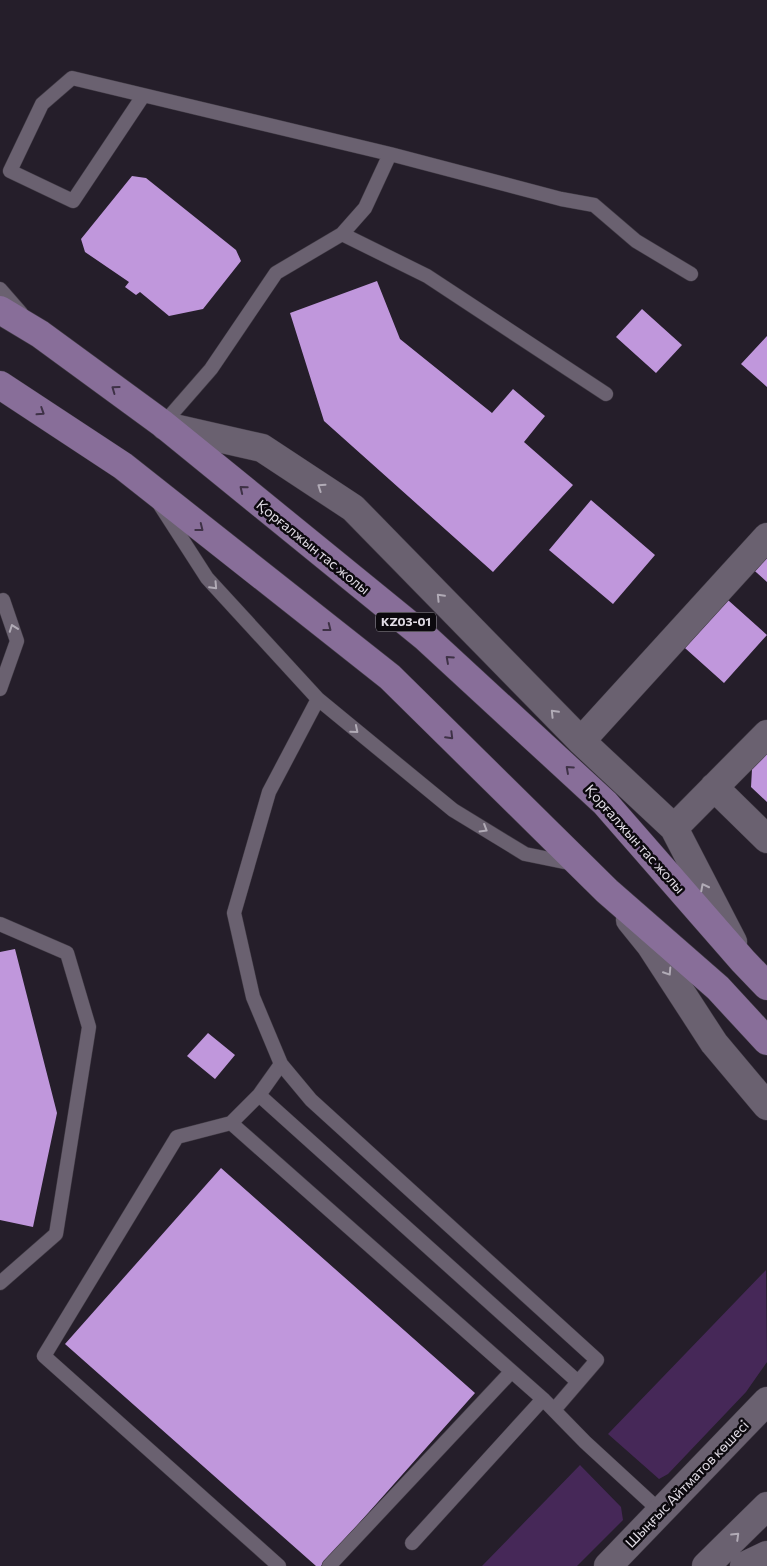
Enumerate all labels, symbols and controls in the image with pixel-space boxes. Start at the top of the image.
one-way arrow [111,386,121,395]
one-way arrow [35,406,44,415]
one-way arrow [317,484,327,493]
one-way arrow [239,486,248,495]
street label: Қорғалжын тас жолы [253,496,373,597]
one-way arrow [194,522,203,530]
one-way arrow [208,580,217,589]
one-way arrow [437,594,446,603]
road number: KZ03-01 [376,612,436,632]
one-way arrow [322,622,331,630]
one-way arrow [9,624,19,633]
one-way arrow [446,656,455,665]
one-way arrow [551,710,560,719]
one-way arrow [350,724,359,733]
one-way arrow [444,730,453,739]
one-way arrow [565,766,574,775]
street label: Қорғалжын тас жолы [582,781,689,897]
one-way arrow [478,823,487,832]
one-way arrow [700,883,710,892]
one-way arrow [662,966,671,976]
street label: Шыңғыс Айтматов көшесі [621,1416,752,1551]
one-way arrow [731,1533,740,1542]

